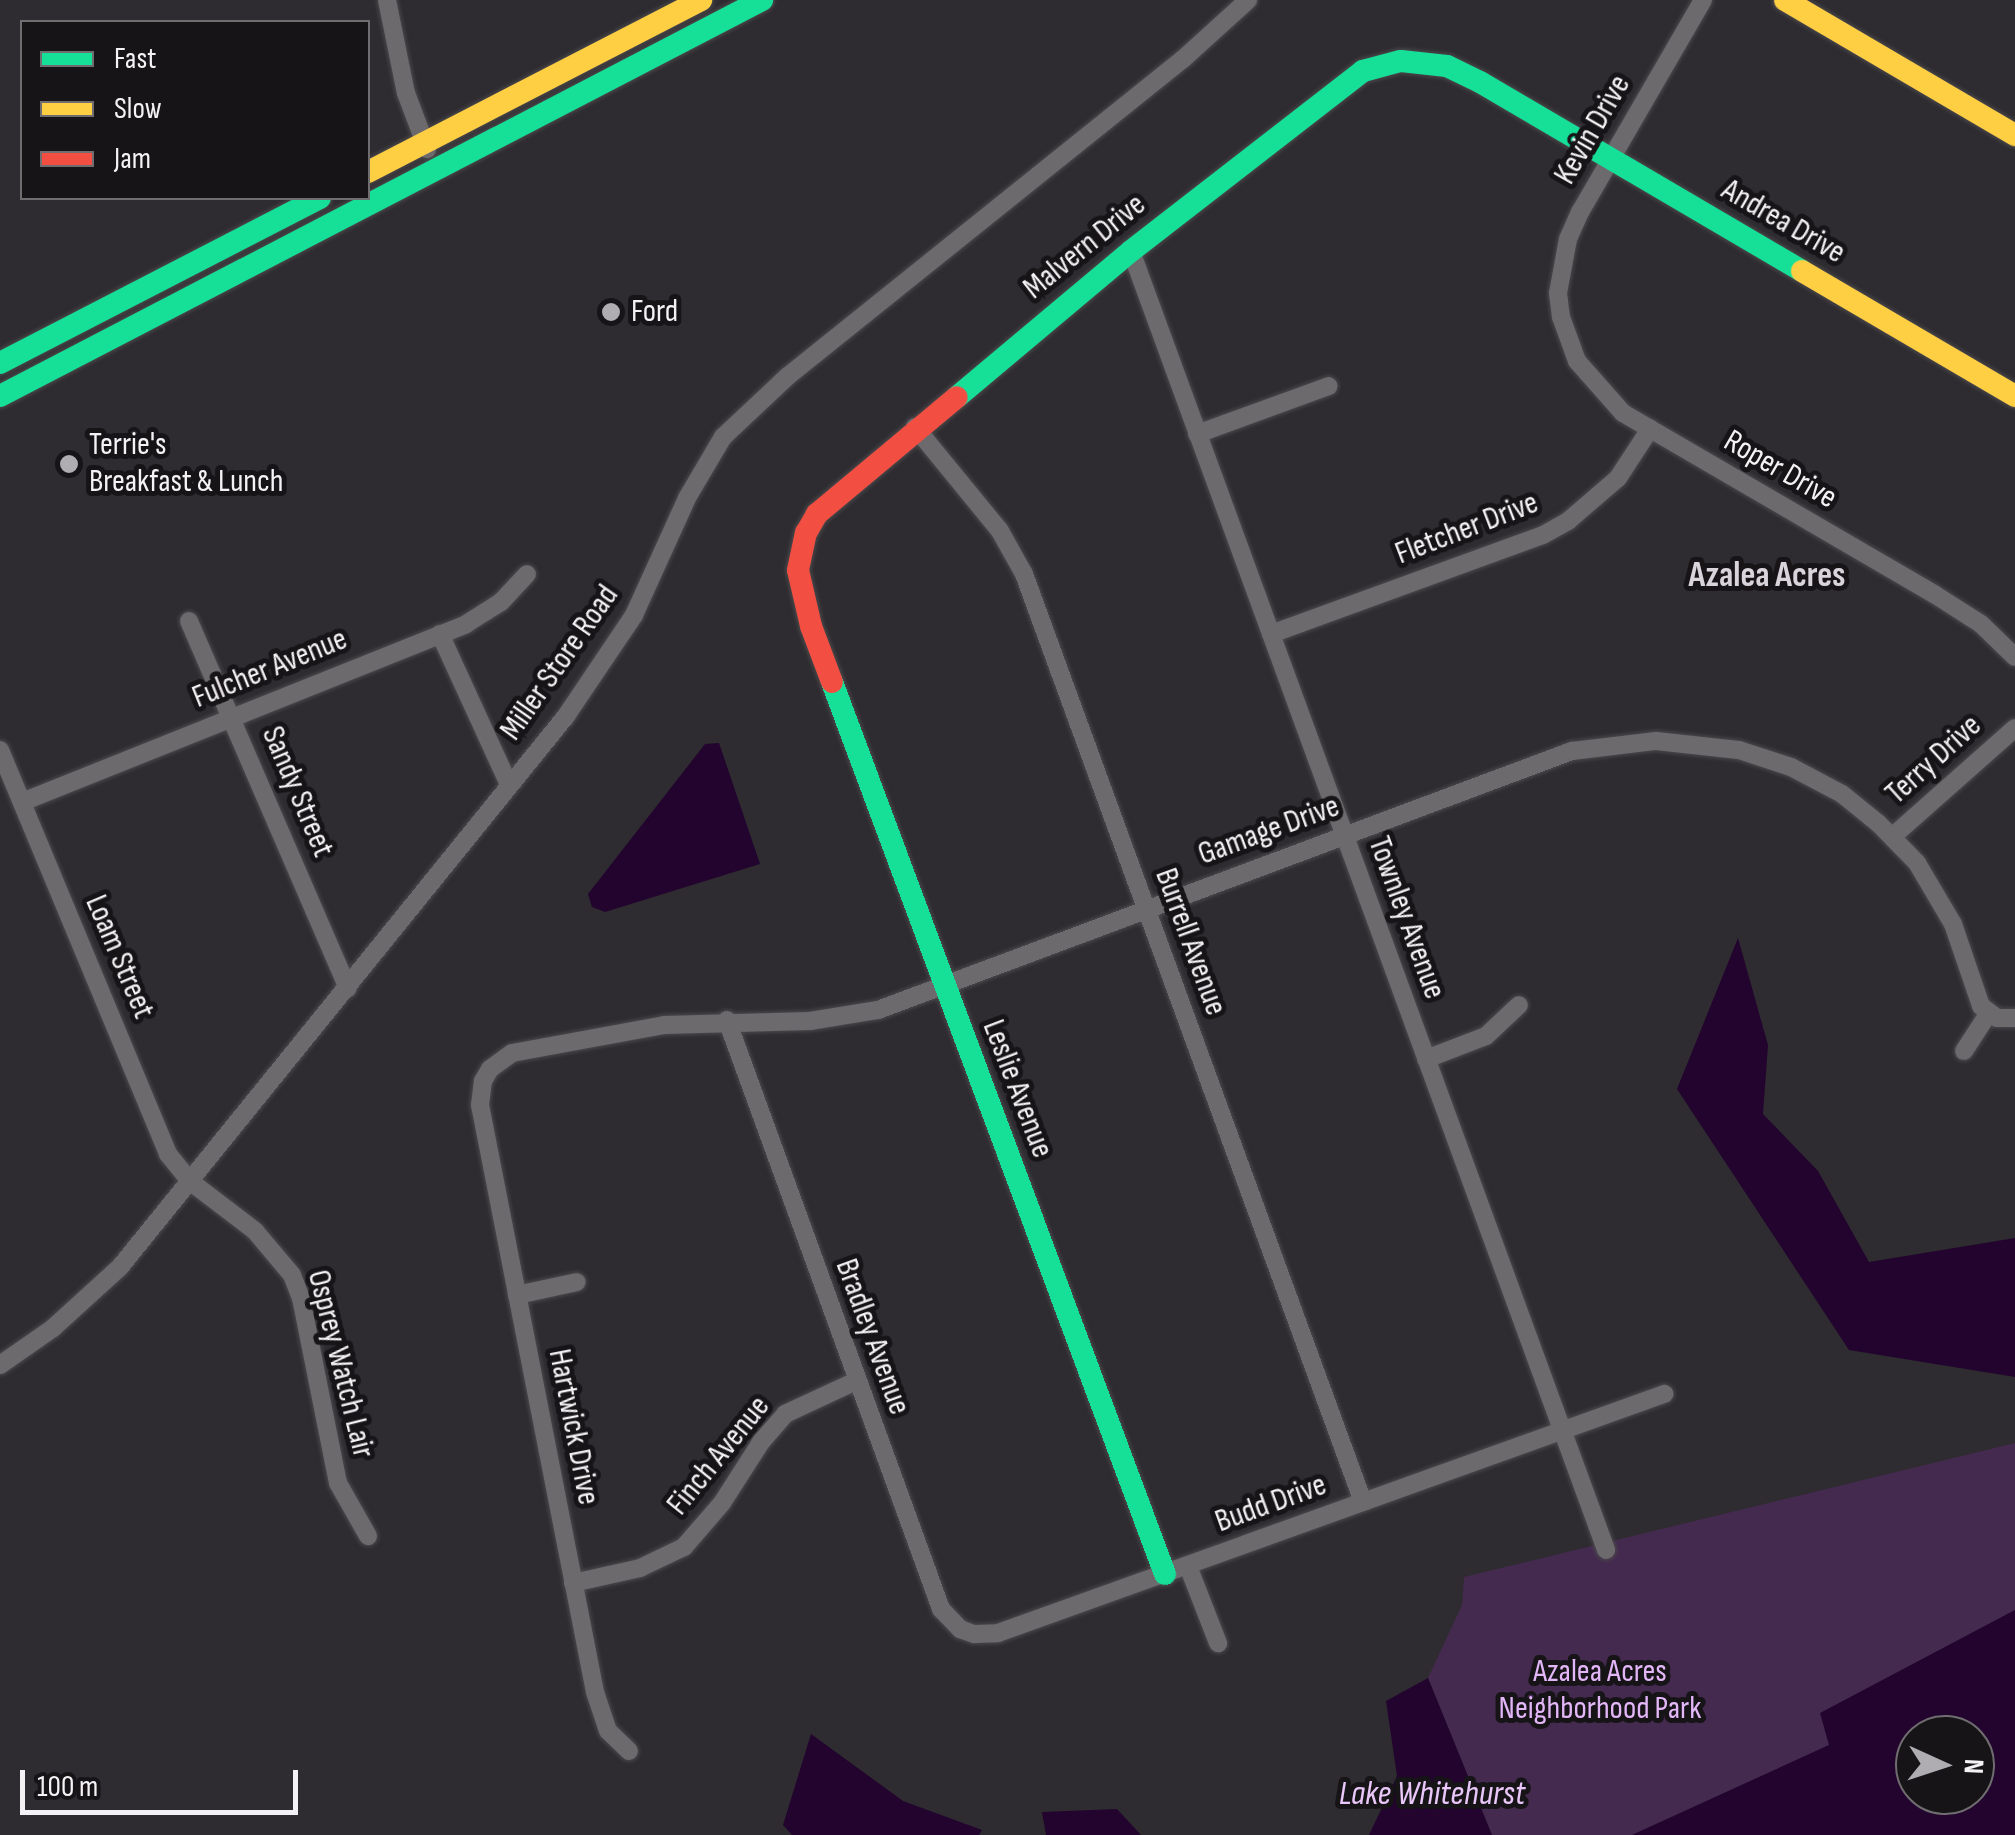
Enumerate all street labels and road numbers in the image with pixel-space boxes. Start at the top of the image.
street label: Kevin Drive [1546,69,1640,191]
street label: Andrea Drive [1714,171,1852,273]
street label: Malvern Drive [1016,186,1154,308]
street label: Roper Drive [1717,422,1843,518]
street label: Fletcher Drive [1390,484,1544,574]
street label: Miller Store Road [493,578,627,748]
street label: Fulcher Avenue [187,621,353,717]
street label: Terry Drive [1878,707,1990,813]
street label: Sandy Street [252,721,342,863]
street label: Gamage Drive [1193,788,1345,874]
street label: Townley Avenue [1359,832,1453,1004]
street label: Burrell Avenue [1146,863,1234,1021]
street label: Loam Street [76,890,162,1024]
street label: Leslie Avenue [973,1015,1061,1163]
street label: Bradley Avenue [826,1254,918,1420]
street label: Osprey Watch Lair [298,1266,382,1462]
street label: Hartwick Drive [539,1346,607,1508]
street label: Finch Avenue [659,1389,779,1523]
street label: Budd Drive [1210,1466,1332,1542]

